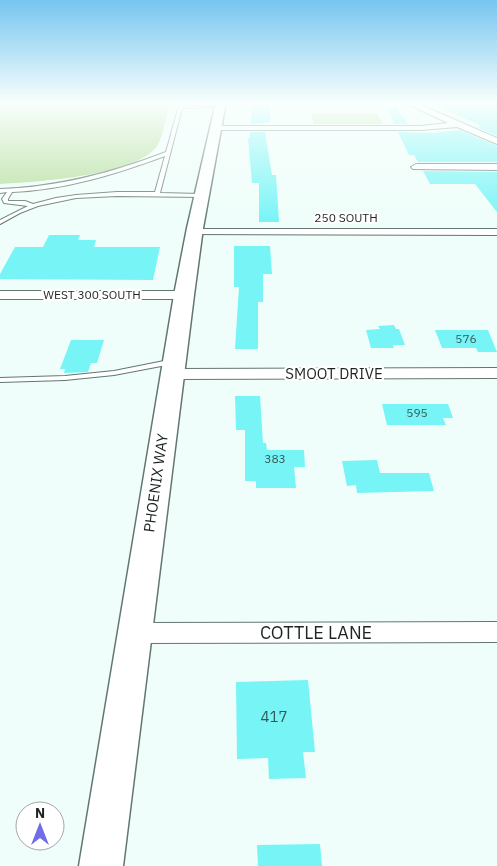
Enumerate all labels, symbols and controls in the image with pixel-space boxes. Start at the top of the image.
street label: 250 SOUTH [314,210,378,225]
street label: WEST 300 SOUTH [43,287,141,302]
house number: 576 [455,331,477,346]
street label: SMOOT DRIVE [285,364,383,383]
house number: 595 [406,405,428,420]
street label: PHOENIX WAY [139,432,172,533]
house number: 383 [264,451,286,466]
street label: COTTLE LANE [260,621,372,644]
house number: 417 [260,707,288,726]
north arrow [15,801,65,851]
text: N [35,804,45,822]

